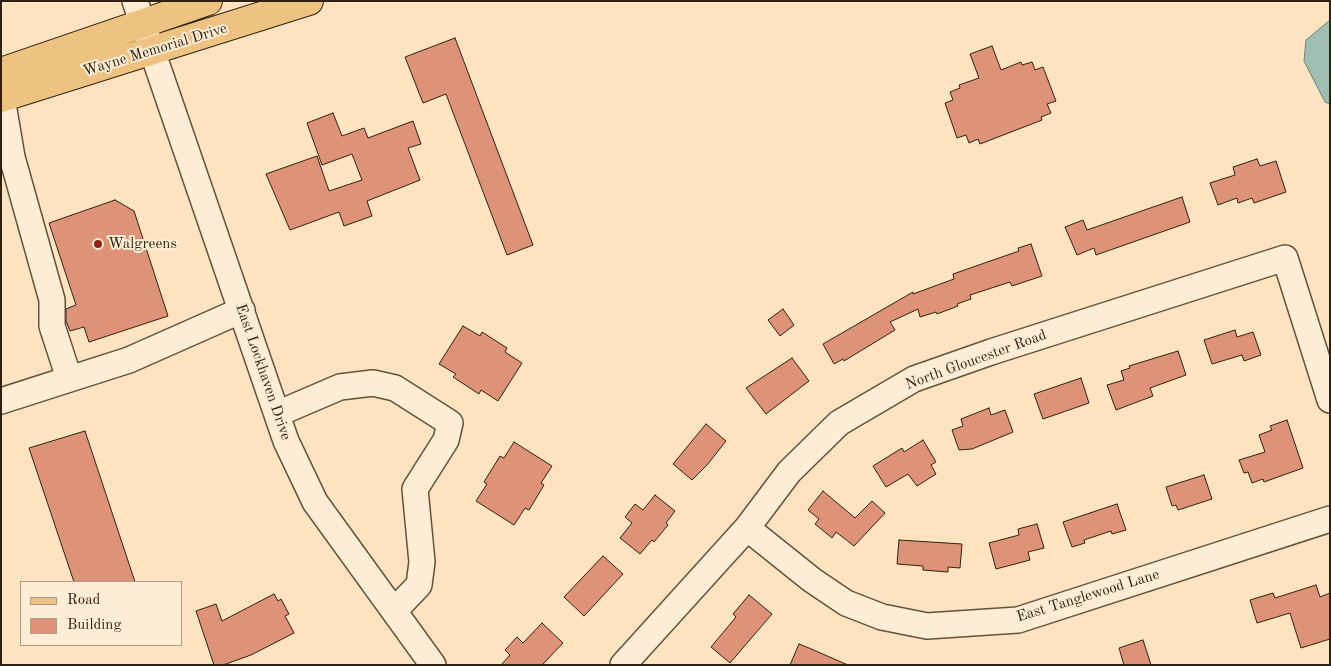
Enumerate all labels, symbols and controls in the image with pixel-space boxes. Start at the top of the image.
street label: Wayne Memorial Drive [81,19,229,81]
place label: Walgreens [108,235,177,253]
marker: Walgreens [92,238,104,250]
street label: East Lockhaven Drive [231,301,295,443]
street label: North Gloucester Road [903,326,1049,394]
street label: East Tanglewood Lane [1014,566,1162,626]
legend [20,581,182,646]
text: Road [67,593,100,608]
text: Building [67,618,122,633]

